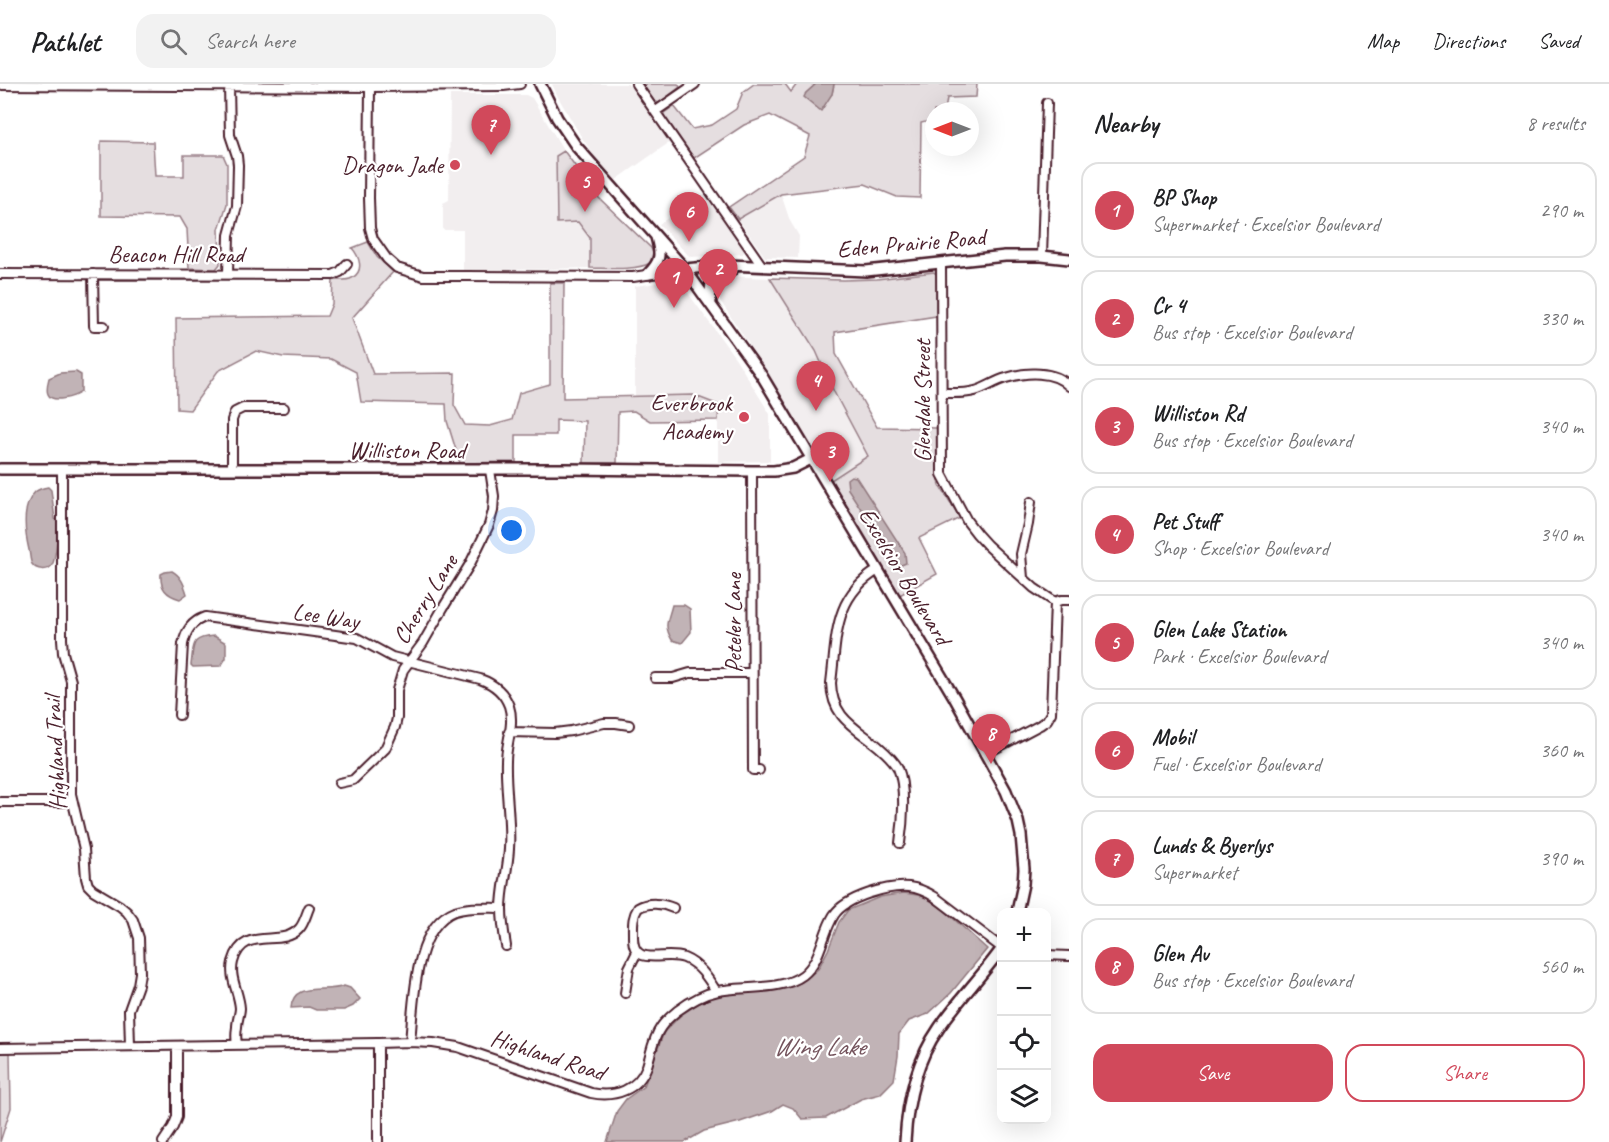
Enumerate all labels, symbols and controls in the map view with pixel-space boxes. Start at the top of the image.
search box [136,14,556,68]
text: Pathlet [30,24,100,59]
icon: search [157,25,190,58]
text: Search here [205,27,295,55]
text: Map [1367,28,1399,54]
text: Directions [1432,28,1505,54]
text: Saved [1538,28,1579,54]
north arrow [925,102,979,156]
pin: 7 [472,106,510,155]
text: Nearby [1093,107,1158,140]
text: 8 results [1526,111,1585,136]
place label: Dragon Jade [342,150,445,180]
marker: Dragon Jade [448,158,462,172]
pin: 5 [566,162,604,212]
text: BP Shop [1152,184,1216,212]
pin: 6 [670,192,708,242]
text: 1 [1110,198,1119,223]
text: 290 m [1540,198,1583,223]
text: Supermarket · Excelsior Boulevard [1152,212,1380,237]
street label: Eden Prairie Road [836,221,990,264]
street label: Beacon Hill Road [108,239,247,269]
pin: 2 [698,250,738,299]
pin: 1 [654,258,694,308]
text: Cr 4 [1152,292,1186,320]
text: 2 [1110,306,1119,331]
text: 330 m [1540,306,1583,331]
text: Bus stop · Excelsior Boulevard [1152,320,1352,345]
street label: Glendale Street [907,337,937,463]
pin: 4 [796,362,836,411]
place label: Everbrook Academy [650,388,734,446]
text: Williston Rd [1152,400,1244,428]
marker: Everbrook Academy [737,410,751,424]
text: 3 [1110,414,1119,439]
text: 340 m [1540,414,1583,439]
text: Bus stop · Excelsior Boulevard [1152,428,1352,453]
pin: 3 [810,432,850,482]
street label: Williston Road [349,435,469,465]
street label: Excelsior Boulevard [852,502,960,653]
text: Pet Stuff [1152,508,1219,536]
your location [497,516,526,545]
text: 4 [1110,522,1119,547]
text: 340 m [1540,522,1583,547]
text: Shop · Excelsior Boulevard [1152,536,1329,561]
street label: Cherry Lane [386,547,465,649]
street label: Peteler Lane [718,571,748,673]
street label: Lee Way [291,596,363,636]
text: Glen Lake Station [1152,616,1286,644]
text: 5 [1110,630,1119,655]
text: 340 m [1540,630,1583,655]
text: Park · Excelsior Boulevard [1152,644,1326,669]
street label: Highland Trail [37,691,73,811]
pin: 8 [972,714,1010,764]
text: Mobil [1152,724,1194,752]
text: 6 [1110,738,1119,763]
text: 360 m [1540,738,1583,763]
text: Fuel · Excelsior Boulevard [1152,752,1321,777]
text: Lunds & Byerlys [1152,832,1272,860]
text: 7 [1110,846,1119,871]
text: 390 m [1540,846,1583,871]
text: Supermarket [1152,860,1237,885]
map controls [997,908,1051,1124]
button: + [997,908,1051,962]
text: Glen Av [1152,940,1208,968]
text: 8 [1110,954,1119,979]
text: 560 m [1540,954,1583,979]
button: − [997,962,1051,1016]
text: Bus stop · Excelsior Boulevard [1152,968,1352,993]
button: locate [997,1016,1051,1070]
street label: Highland Road [487,1022,612,1089]
water label: Wing Lake [773,1030,868,1063]
button: Save [1093,1044,1333,1102]
button: Share [1345,1044,1585,1102]
button: layers [997,1070,1051,1124]

